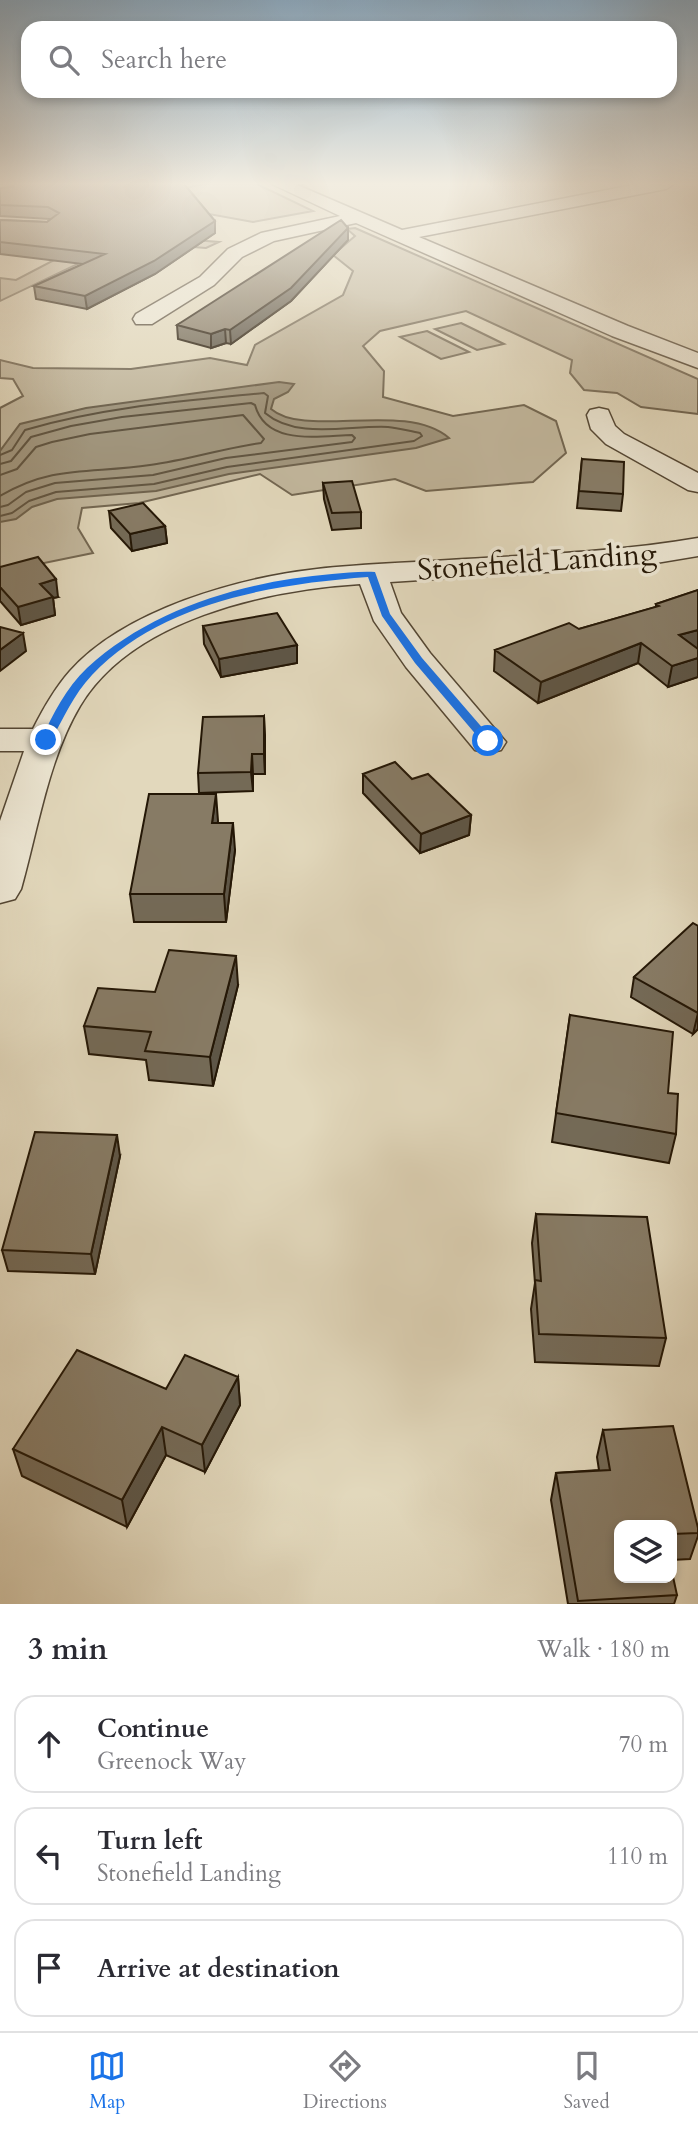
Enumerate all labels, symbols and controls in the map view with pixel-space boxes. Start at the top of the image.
search box [21,21,677,98]
icon: search [45,41,83,79]
text: Search here [101,42,227,77]
street label: Stonefield Landing [416,533,658,591]
route end [30,724,61,755]
route start [472,725,503,756]
map controls [614,1520,677,1583]
button: layers [614,1520,677,1583]
text: 3 min [28,1629,108,1670]
text: Walk · 180 m [537,1634,670,1665]
text: Continue [97,1711,209,1746]
icon: ahead [30,1725,68,1763]
text: 70 m [619,1729,668,1760]
text: Greenock Way [97,1746,246,1777]
text: Turn left [97,1823,202,1858]
icon: left [30,1837,68,1875]
text: 110 m [607,1841,668,1872]
text: Stonefield Landing [97,1858,281,1889]
icon: arrive [30,1949,68,1987]
text: Arrive at destination [97,1951,340,1986]
tab: Map [88,2047,126,2115]
tab: Directions [303,2047,387,2115]
tab: Saved [564,2047,610,2115]

